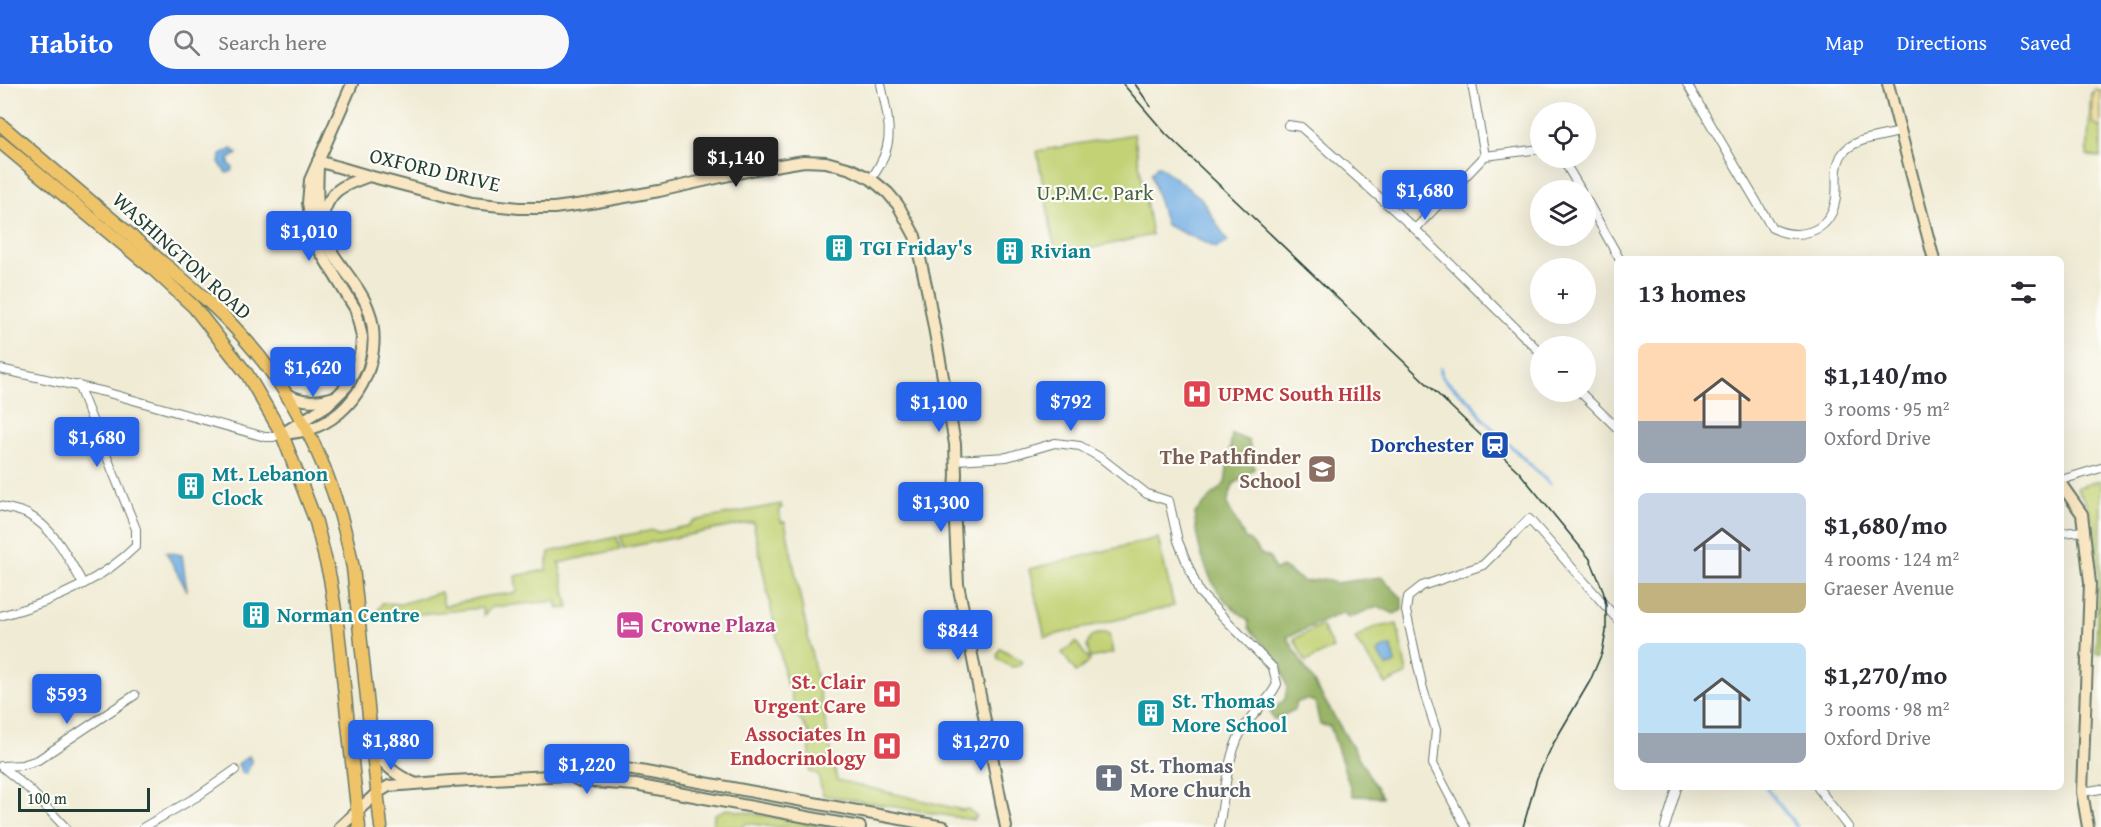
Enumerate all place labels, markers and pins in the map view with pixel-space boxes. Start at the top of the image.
pin: $1,140 [687,137,785,188]
pin: $1,680 [1376,170,1474,221]
pin: $1,010 [260,211,358,262]
building icon: TGI Friday's [823,232,855,264]
place label: TGI Friday's [860,232,972,263]
building icon: Rivian [994,235,1026,267]
place label: Rivian [1031,235,1092,266]
pin: $1,620 [264,347,362,398]
hospital icon: UPMC South Hills [1181,378,1213,410]
place label: UPMC South Hills [1218,378,1381,409]
pin: $792 [1035,381,1107,432]
pin: $1,100 [890,382,988,433]
pin: $1,680 [48,417,146,468]
place label: Dorchester [1371,429,1474,460]
station icon: Dorchester [1479,429,1511,461]
place label: The Pathfinder School [1160,441,1301,496]
school or university icon: The Pathfinder School [1306,453,1338,485]
place label: Mt. Lebanon Clock [212,458,329,513]
building icon: Mt. Lebanon Clock [175,470,207,502]
pin: $1,300 [892,482,990,533]
building icon: Norman Centre [240,599,272,631]
place label: Norman Centre [277,599,420,630]
hotel icon: Crowne Plaza [614,609,646,641]
place label: Crowne Plaza [651,609,776,640]
pin: $844 [922,610,994,661]
place label: St. Clair Urgent Care [754,666,866,721]
pin: $593 [31,674,103,725]
hospital icon: St. Clair Urgent Care [871,678,903,710]
place label: St. Thomas More School [1172,685,1288,740]
building icon: St. Thomas More School [1135,697,1167,729]
place label: Associates In Endocrinology [730,718,867,773]
pin: $1,880 [342,720,440,771]
pin: $1,270 [932,721,1030,772]
hospital icon: Associates In Endocrinology [871,730,903,762]
pin: $1,220 [538,744,636,795]
place label: St. Thomas More Church [1130,750,1252,805]
church icon: St. Thomas More Church [1093,762,1125,794]

